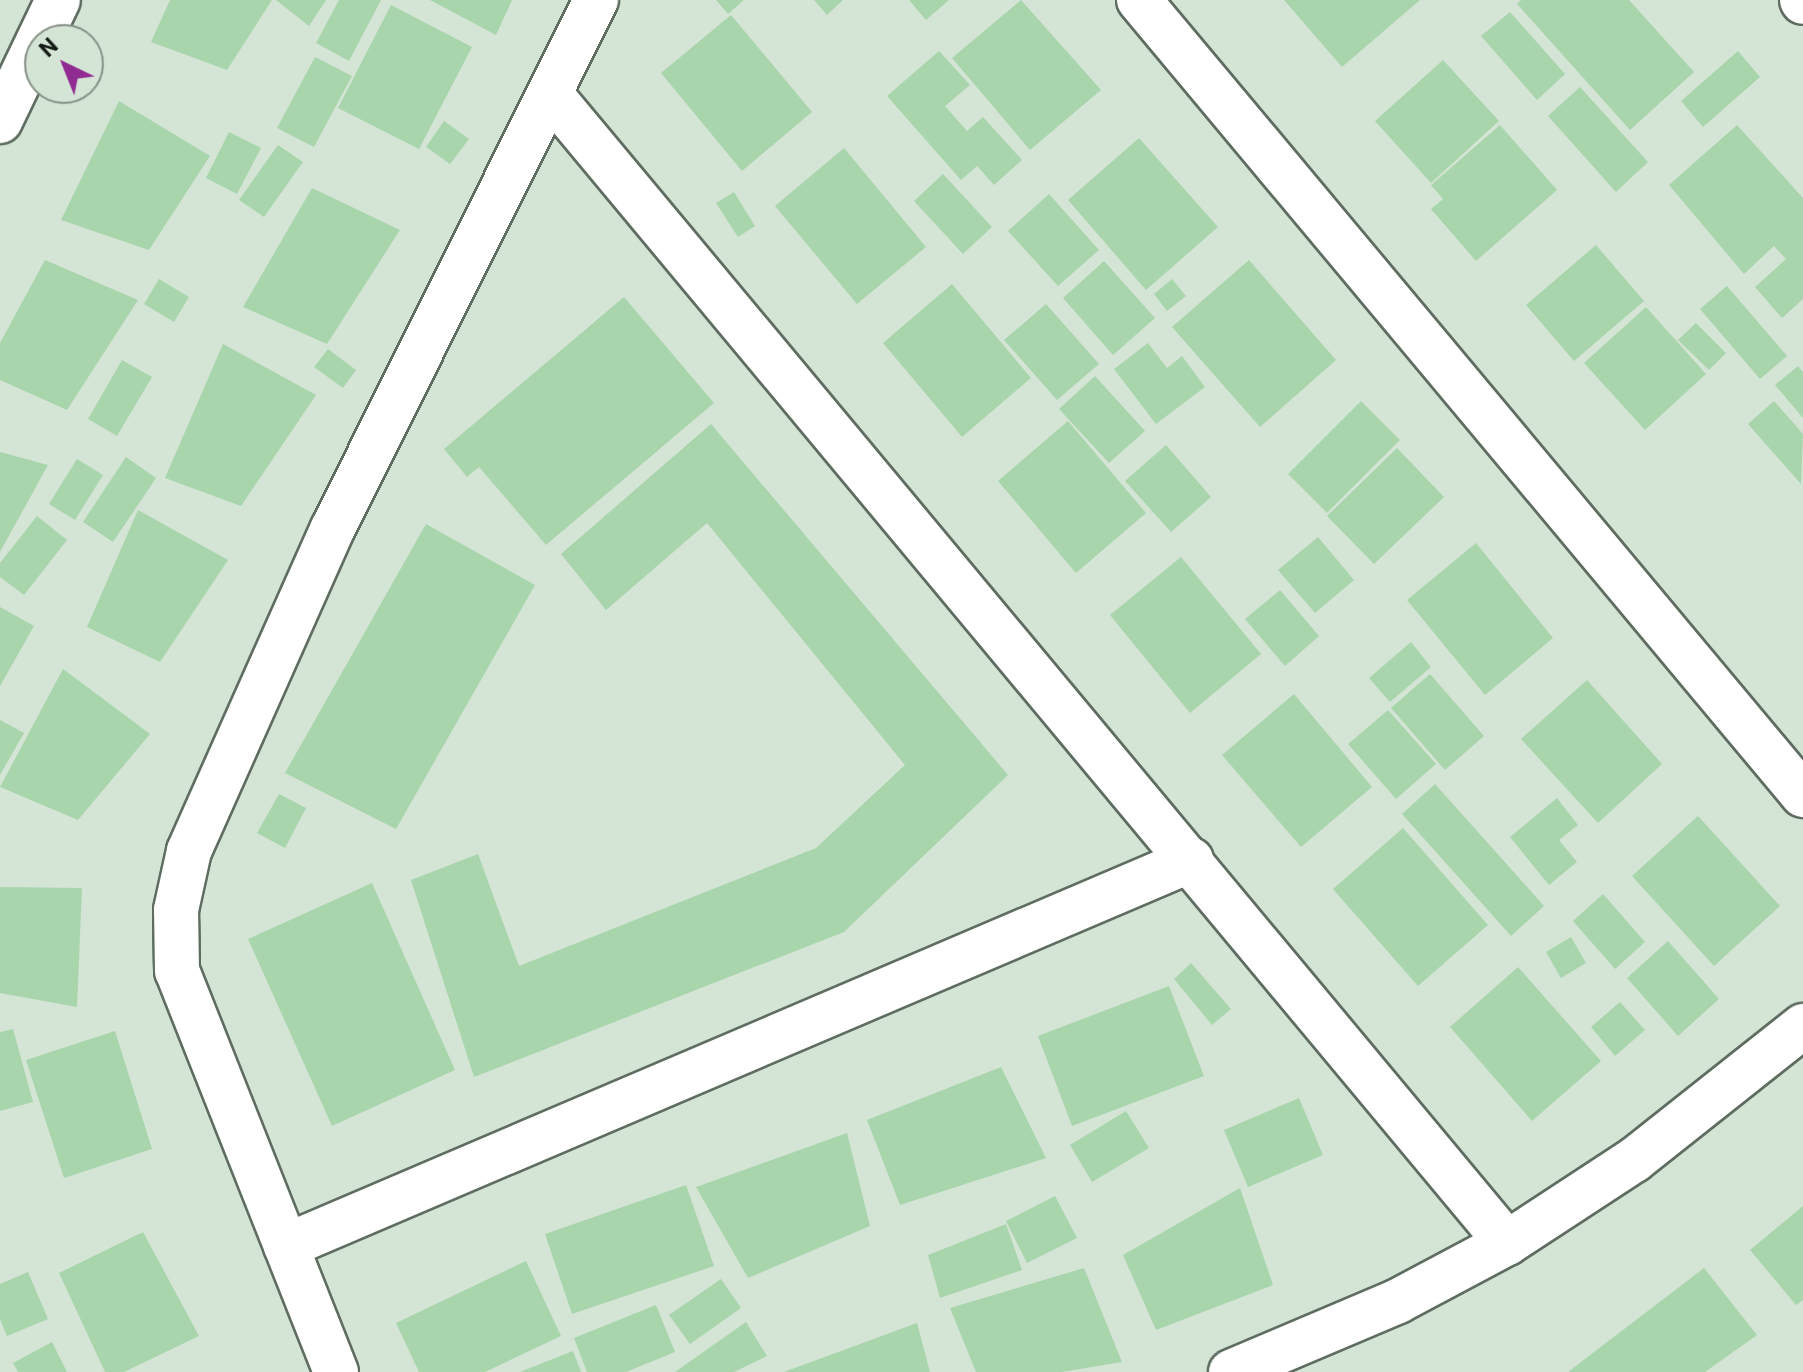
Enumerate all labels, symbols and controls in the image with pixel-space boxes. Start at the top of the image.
north arrow [24,24,104,104]
text: N [34,33,63,62]

